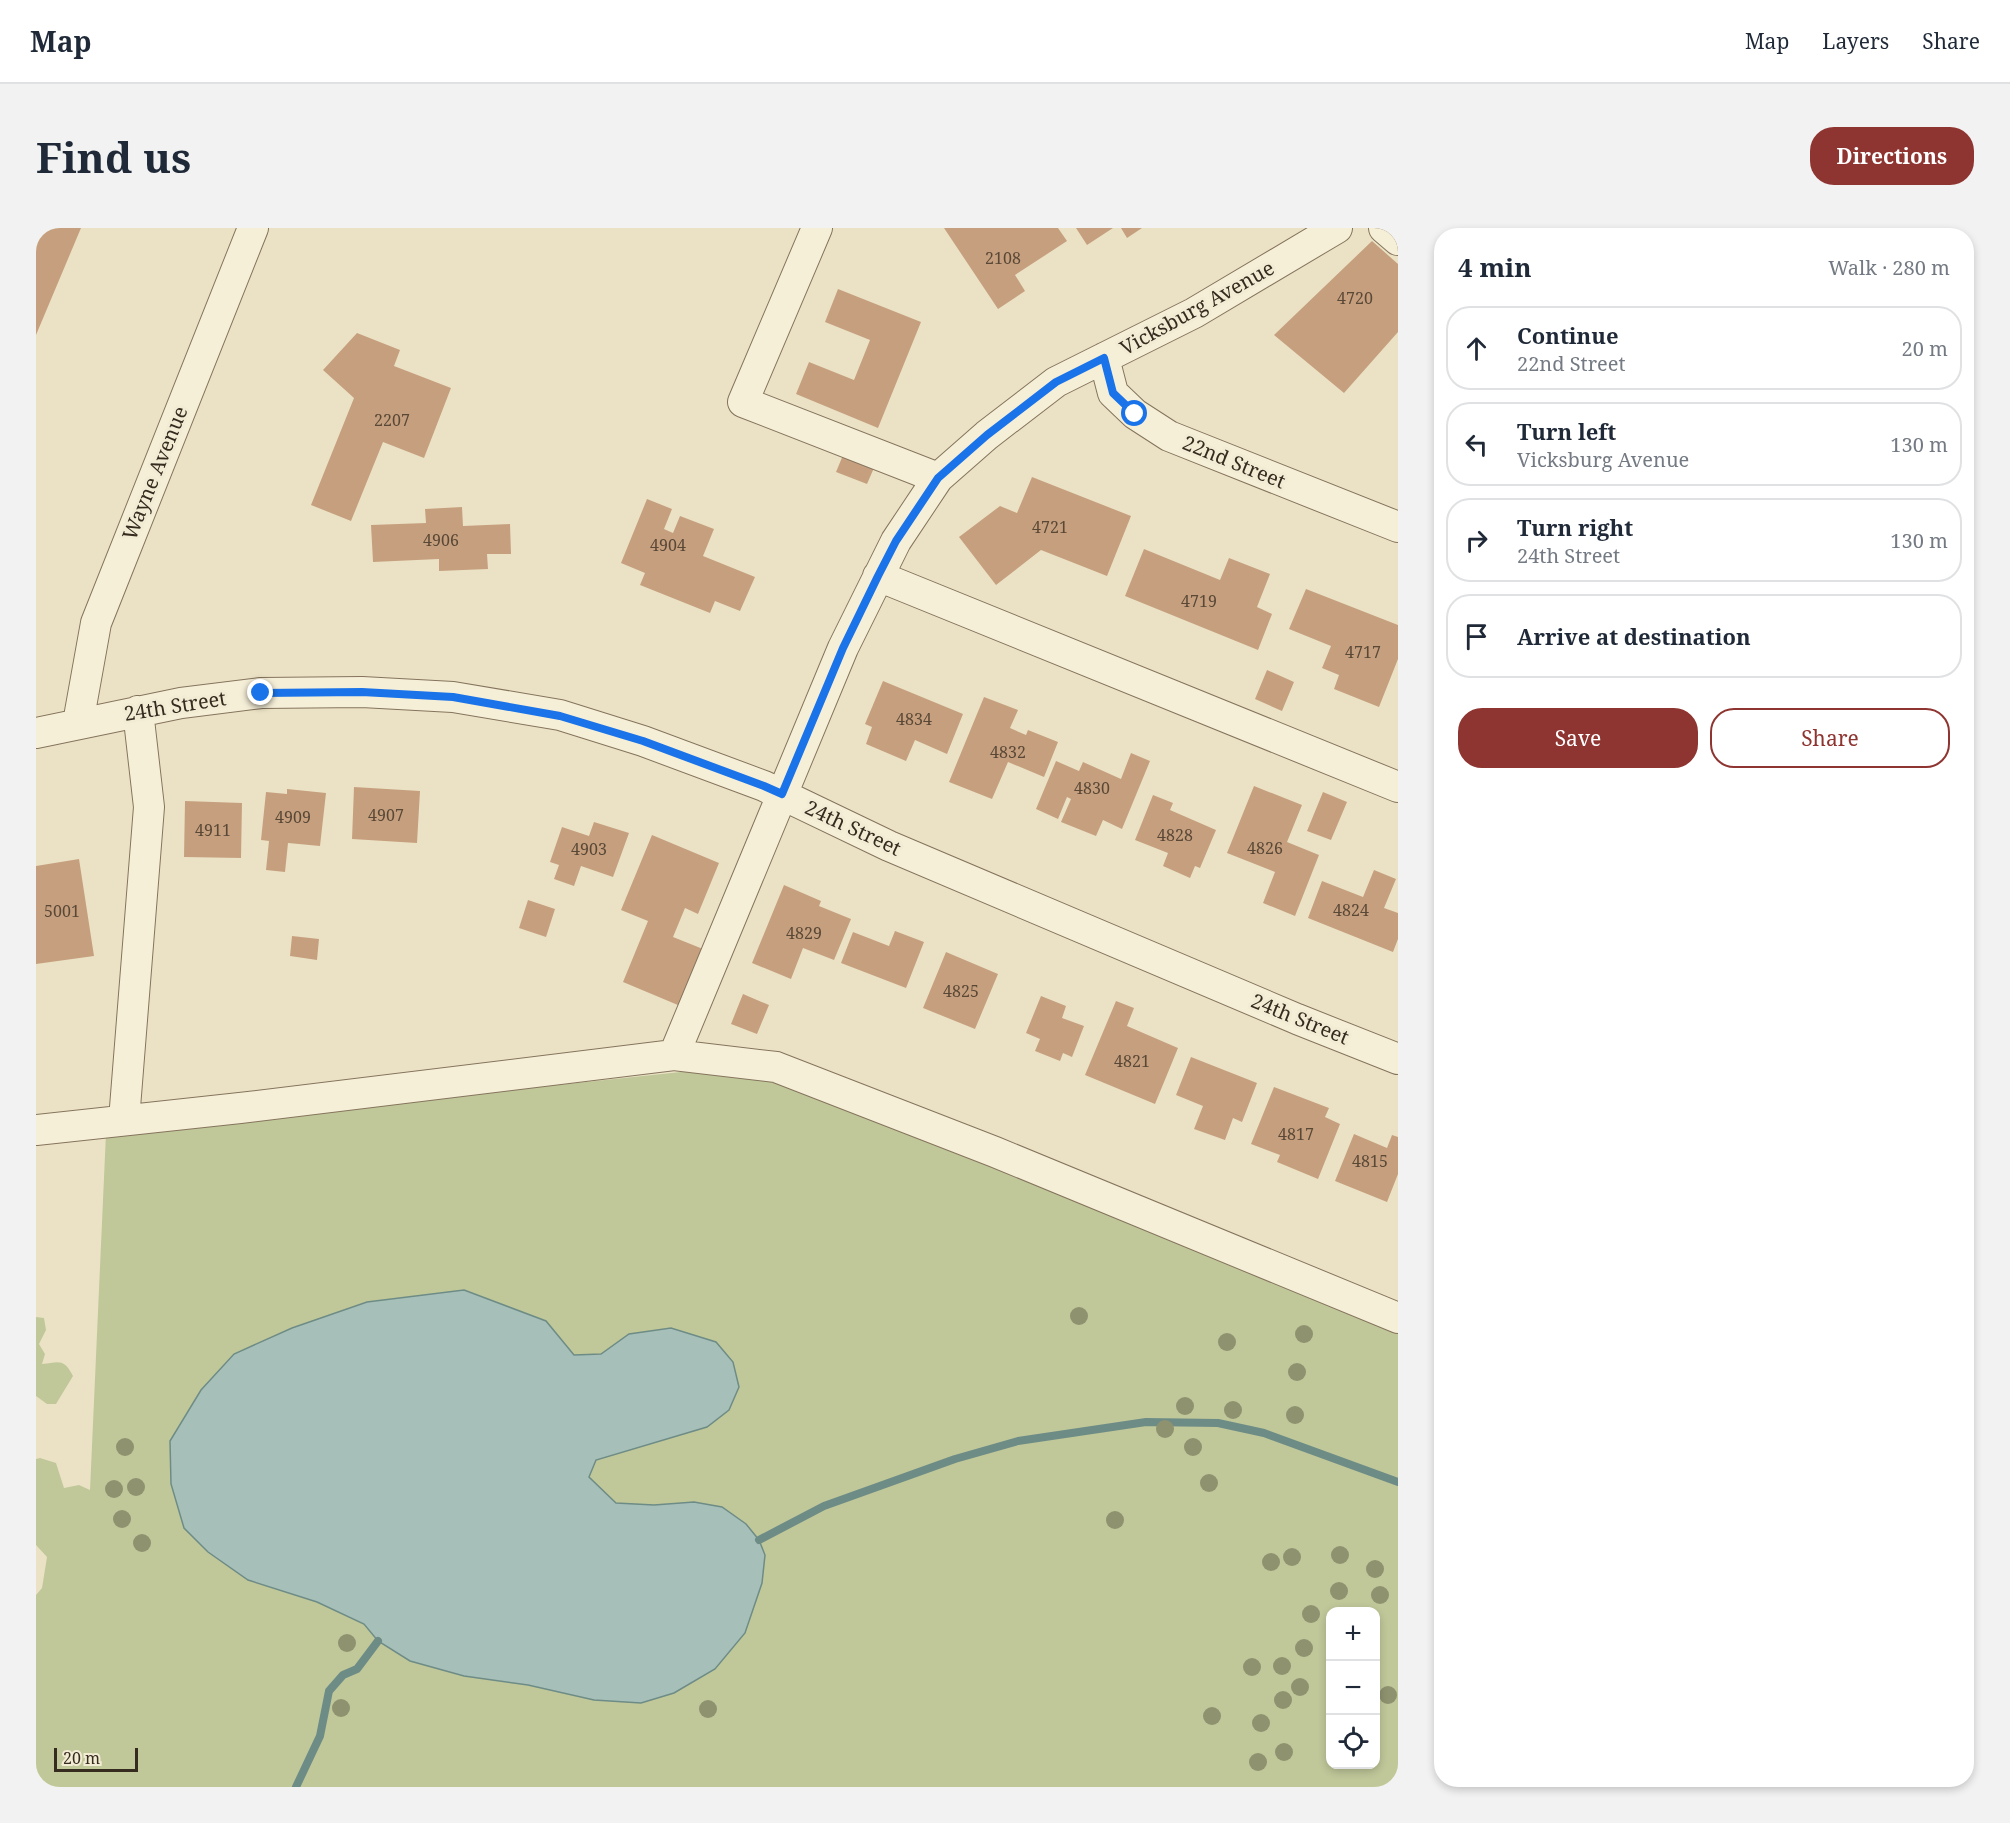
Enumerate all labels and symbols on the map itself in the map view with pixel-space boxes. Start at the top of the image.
house number: 2108 [985,247,1021,269]
street label: Vicksburg Avenue [1115,254,1279,361]
house number: 4720 [1337,287,1373,309]
route start [1121,400,1147,426]
street label: Wayne Avenue [115,402,194,544]
house number: 2207 [374,409,410,431]
street label: 22nd Street [1179,429,1290,494]
house number: 4721 [1032,516,1068,538]
house number: 4906 [423,529,459,551]
house number: 4904 [650,534,686,556]
house number: 4719 [1181,590,1217,612]
house number: 4717 [1345,641,1381,663]
route end [247,679,273,705]
street label: 24th Street [122,684,228,727]
house number: 4834 [896,708,932,730]
house number: 4832 [990,741,1026,763]
house number: 4830 [1074,777,1110,799]
street label: 24th Street [801,794,906,862]
house number: 4907 [368,804,404,826]
house number: 4909 [275,806,311,828]
house number: 4911 [195,819,231,841]
house number: 4828 [1157,824,1193,846]
house number: 4826 [1247,837,1283,859]
house number: 4903 [571,838,607,860]
house number: 4824 [1333,899,1369,921]
house number: 5001 [44,900,80,922]
house number: 4829 [786,922,822,944]
house number: 4825 [943,980,979,1002]
street label: 24th Street [1247,987,1353,1050]
house number: 4821 [1114,1050,1150,1072]
house number: 4817 [1278,1123,1314,1145]
house number: 4815 [1352,1150,1388,1172]
scale bar [54,1745,138,1772]

